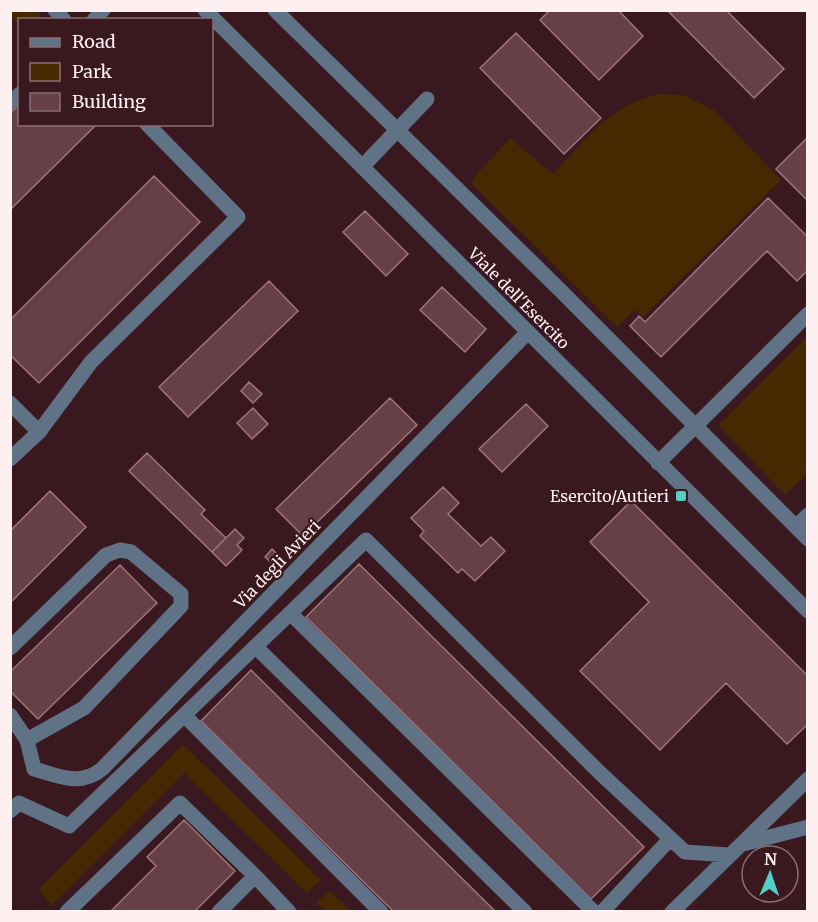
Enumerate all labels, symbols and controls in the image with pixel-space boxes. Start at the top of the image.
legend [18,18,213,126]
text: Road [72,30,116,53]
text: Park [72,60,113,83]
text: Building [72,90,146,113]
street label: Viale dell'Esercito [463,242,574,353]
place label: Esercito/Autieri [550,486,669,506]
marker: Esercito/Autieri [674,489,688,503]
street label: Via degli Avieri [229,516,324,613]
north arrow [740,844,800,904]
text: N [764,849,778,869]

